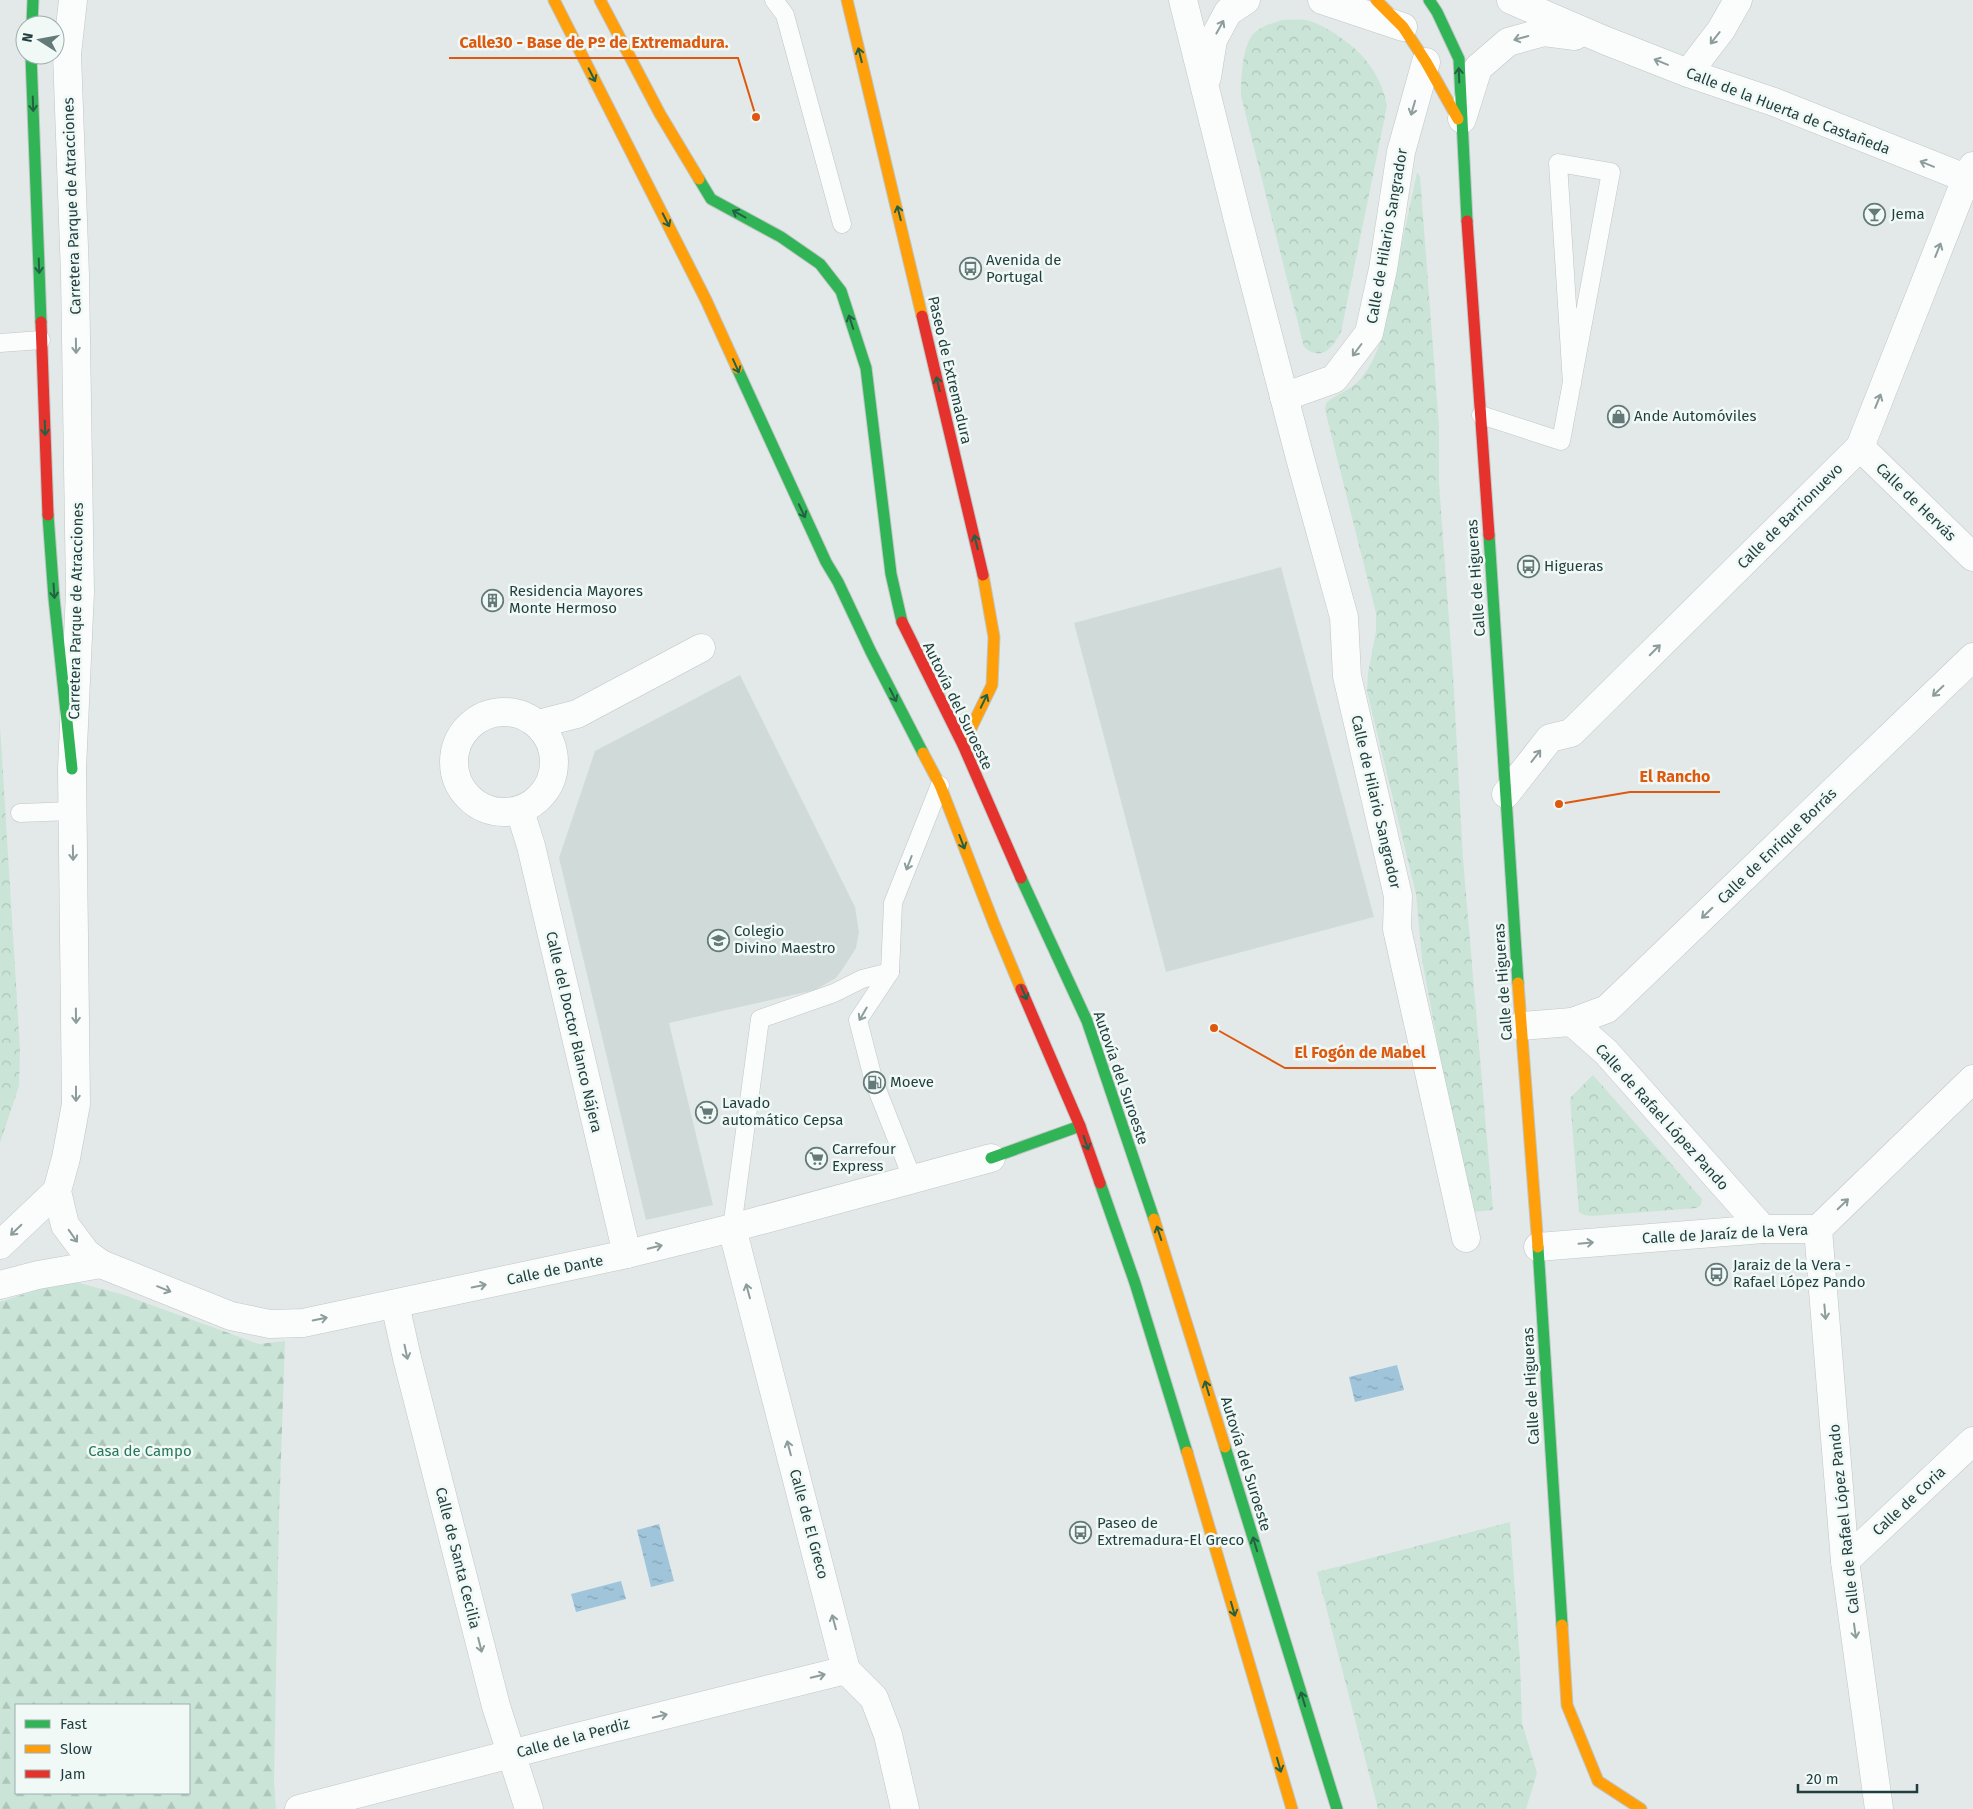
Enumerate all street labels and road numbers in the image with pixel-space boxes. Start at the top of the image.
street label: Calle de la Huerta de Castañeda [1683,64,1893,158]
street label: Carretera Parque de Atracciones [59,97,85,315]
street label: Calle de Hilario Sangrador [1363,147,1411,325]
street label: Paseo de Extremadura [924,294,976,446]
street label: Calle de Barrionuevo [1733,459,1847,573]
street label: Calle de Hervás [1872,459,1960,545]
street label: Carretera Parque de Atracciones [65,502,87,720]
street label: Calle de Higueras [1463,519,1489,637]
street label: Autovía del Suroeste [919,639,997,773]
street label: Calle de Hilario Sangrador [1347,713,1405,891]
street label: Calle de Enrique Borrás [1714,784,1840,908]
street label: Calle de Higueras [1490,923,1516,1041]
street label: Calle del Doctor Blanco Nájera [542,930,606,1134]
street label: Autovía del Suroeste [1090,1009,1152,1147]
street label: Calle de Rafael López Pando [1592,1040,1732,1194]
street label: Calle de Jaraíz de la Vera [1641,1221,1809,1247]
street label: Calle de Dante [505,1251,605,1289]
street label: Calle de Higueras [1519,1327,1543,1445]
street label: Autovía del Suroeste [1217,1394,1275,1534]
street label: Calle de Rafael López Pando [1825,1423,1863,1615]
street label: Calle de Coria [1869,1463,1949,1539]
street label: Calle de El Greco [786,1467,832,1581]
street label: Calle de Santa Cecilia [432,1485,484,1631]
street label: Calle de la Perdiz [515,1714,632,1762]

